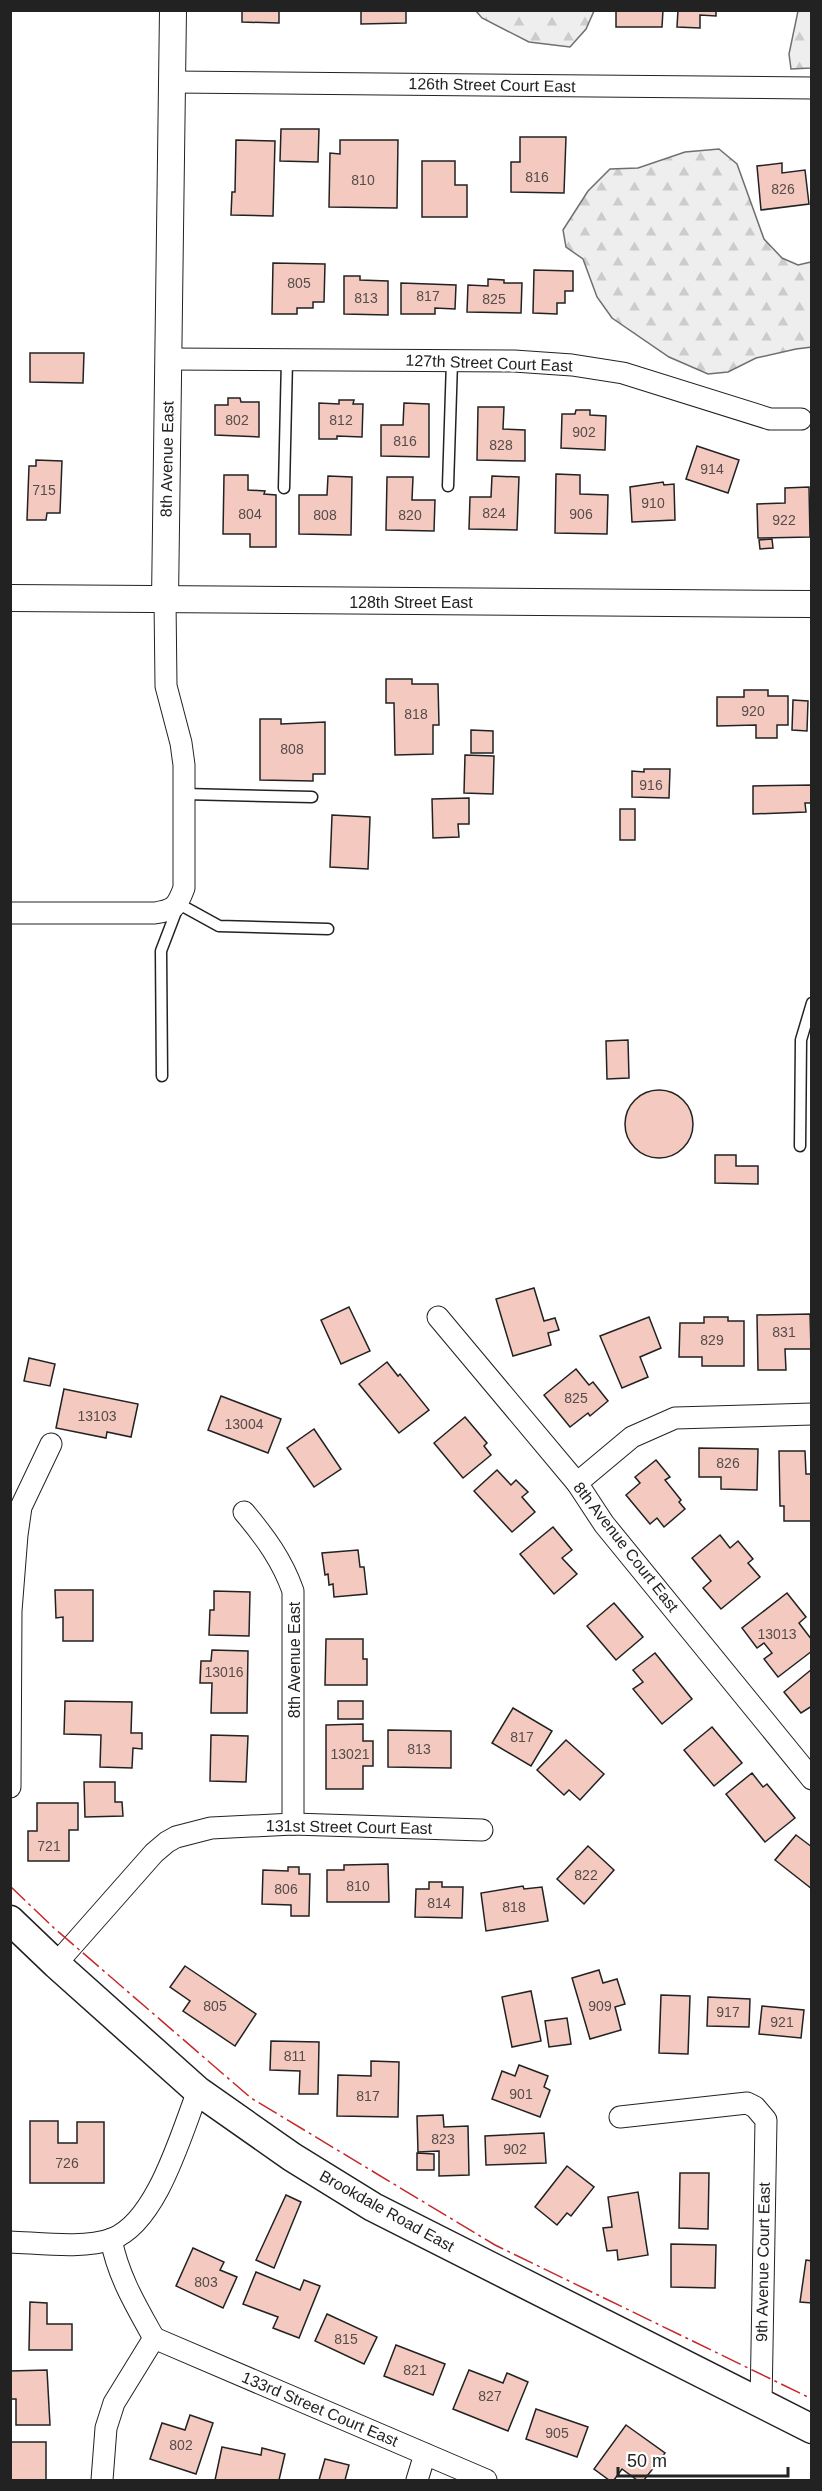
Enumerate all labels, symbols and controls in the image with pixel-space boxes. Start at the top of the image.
street label: 126th Street Court East [408,75,576,95]
house number: 816 [525,169,549,185]
house number: 810 [351,172,375,188]
house number: 826 [771,181,795,197]
house number: 805 [287,275,311,291]
house number: 817 [416,288,440,304]
house number: 813 [354,290,378,306]
house number: 825 [482,291,506,307]
street label: 127th Street Court East [405,352,573,374]
street label: 8th Avenue East [157,400,177,517]
house number: 802 [225,412,249,428]
house number: 812 [329,412,353,428]
house number: 902 [572,424,596,440]
house number: 816 [393,433,417,449]
house number: 828 [489,437,513,453]
house number: 914 [700,461,724,477]
house number: 715 [32,482,56,498]
house number: 910 [641,495,665,511]
house number: 824 [482,505,506,521]
house number: 804 [238,506,262,522]
house number: 906 [569,506,593,522]
house number: 808 [313,507,337,523]
house number: 820 [398,507,422,523]
house number: 922 [772,512,796,528]
street label: 128th Street East [349,594,473,611]
house number: 920 [741,703,765,719]
house number: 818 [404,706,428,722]
house number: 808 [280,741,304,757]
house number: 916 [639,777,663,793]
house number: 831 [772,1324,796,1340]
house number: 829 [700,1332,724,1348]
house number: 825 [564,1390,588,1406]
house number: 13103 [78,1408,117,1424]
house number: 13004 [225,1416,264,1432]
house number: 826 [716,1455,740,1471]
street label: 8th Avenue Court East [570,1479,682,1616]
street label: 8th Avenue East [286,1601,303,1718]
house number: 13013 [758,1626,797,1642]
house number: 13016 [205,1664,244,1680]
house number: 817 [510,1729,534,1745]
house number: 813 [407,1741,431,1757]
house number: 13021 [331,1746,370,1762]
street label: 131st Street Court East [266,1817,433,1837]
house number: 721 [37,1838,61,1854]
house number: 822 [574,1867,598,1883]
house number: 810 [346,1878,370,1894]
house number: 806 [274,1881,298,1897]
house number: 814 [427,1895,451,1911]
house number: 818 [502,1899,526,1915]
house number: 805 [203,1998,227,2014]
house number: 909 [588,1998,612,2014]
house number: 917 [716,2004,740,2020]
house number: 921 [770,2014,794,2030]
house number: 811 [284,2048,306,2064]
house number: 901 [509,2086,533,2102]
house number: 817 [356,2088,380,2104]
house number: 823 [431,2131,455,2147]
house number: 902 [503,2141,527,2157]
house number: 726 [55,2155,79,2171]
street label: Brookdale Road East [317,2167,458,2255]
street label: 9th Avenue Court East [753,2181,773,2342]
house number: 803 [194,2274,218,2290]
house number: 815 [334,2331,358,2347]
house number: 821 [403,2362,427,2378]
street label: 133rd Street Court East [239,2368,401,2450]
house number: 827 [478,2388,502,2404]
house number: 905 [545,2425,569,2441]
house number: 802 [169,2437,193,2453]
scale bar [618,2440,788,2478]
text: 50 m [627,2451,667,2471]

